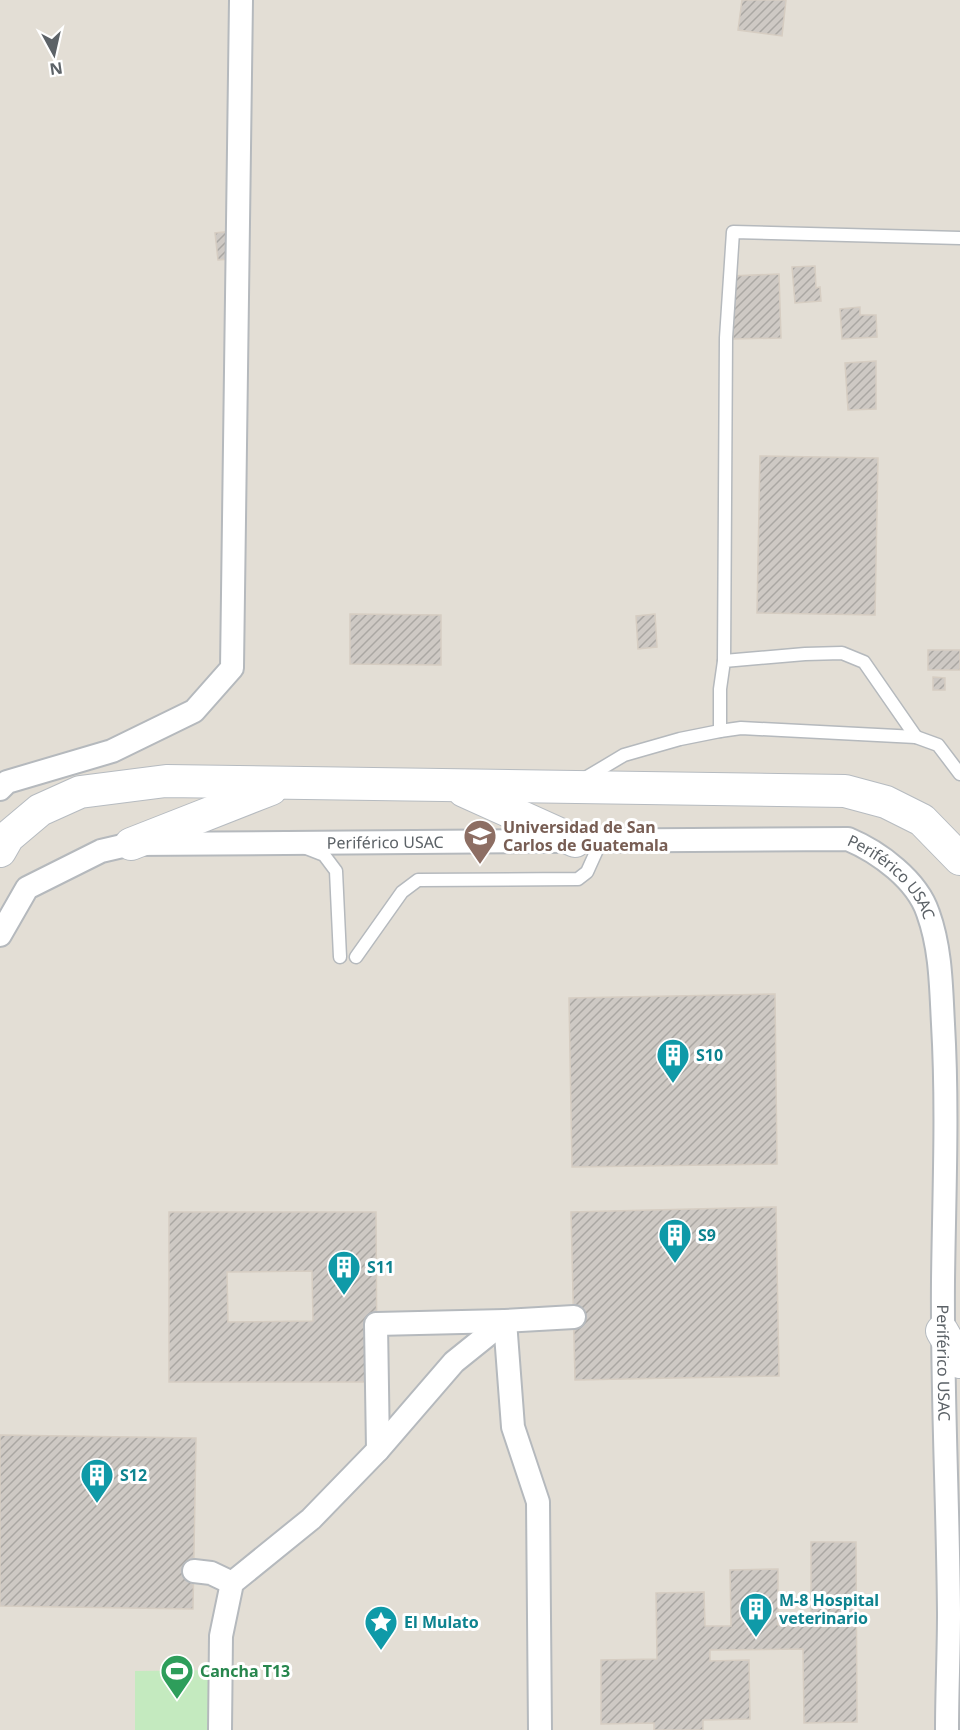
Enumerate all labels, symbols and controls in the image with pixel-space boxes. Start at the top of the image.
north arrow [24,24,84,84]
text: N [48,57,64,81]
place label: Universidad de San Carlos de Guatemala [503,816,668,856]
school or university icon: Universidad de San Carlos de Guatemala [462,818,498,865]
street label: Periférico USAC [844,829,940,922]
street label: Periférico USAC [327,831,444,854]
building icon: S10 [655,1037,691,1084]
place label: S10 [696,1044,723,1066]
building icon: S9 [657,1217,693,1264]
place label: S9 [698,1224,716,1246]
building icon: S11 [326,1249,362,1296]
place label: S11 [367,1256,394,1278]
street label: Periférico USAC [932,1305,956,1422]
building icon: S12 [79,1457,115,1504]
place label: S12 [120,1464,147,1486]
place label: M-8 Hospital veterinario [779,1589,879,1629]
building icon: M-8 Hospital veterinario [738,1591,774,1638]
place icon: El Mulato [363,1604,399,1651]
place label: El Mulato [404,1611,479,1633]
sports icon: Cancha T13 [159,1653,195,1700]
place label: Cancha T13 [200,1660,290,1682]

